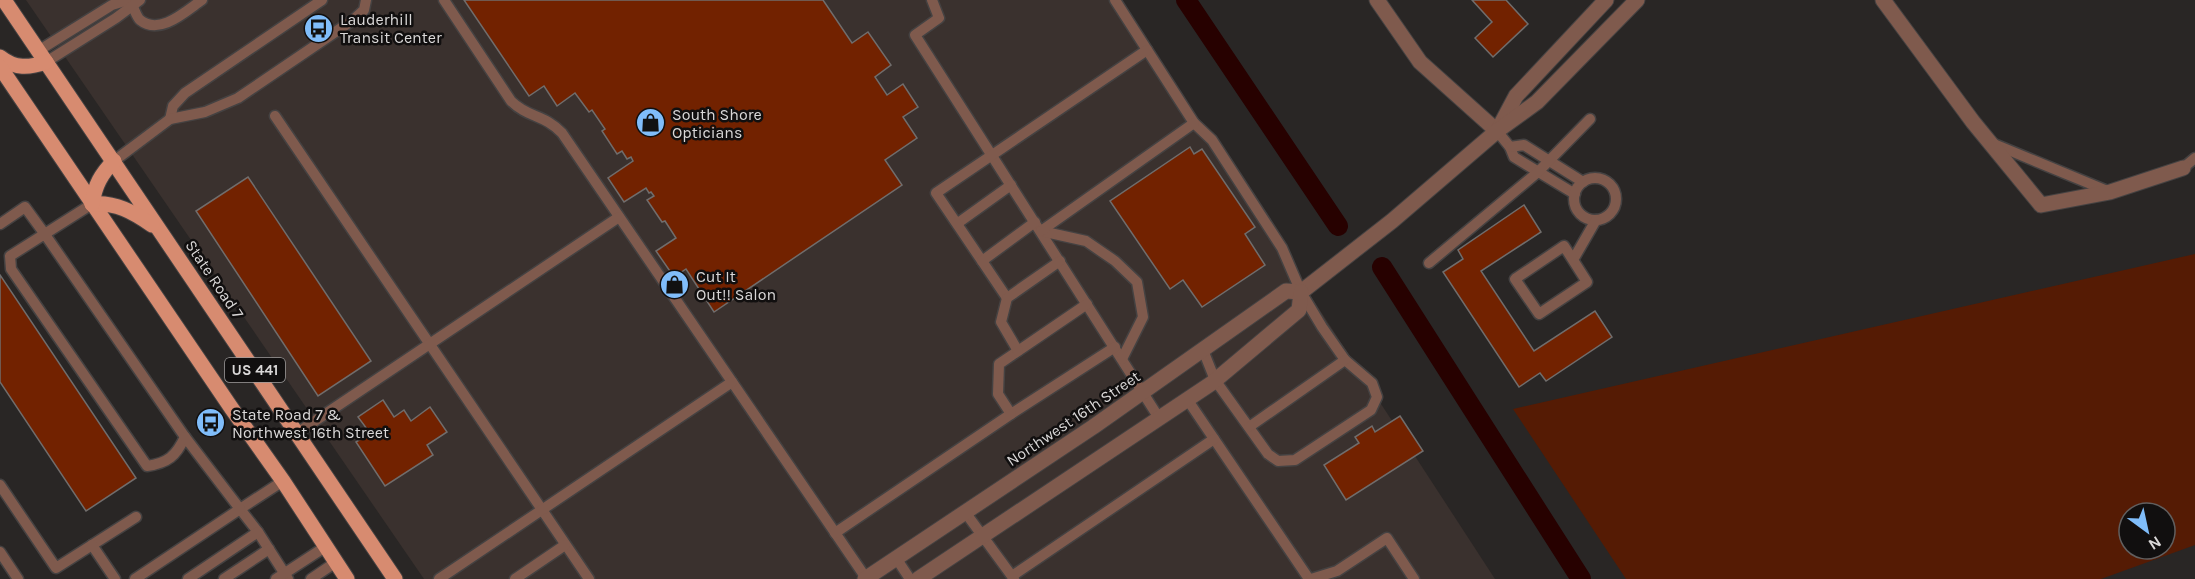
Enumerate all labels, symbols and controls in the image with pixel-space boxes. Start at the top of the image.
place label: Lauderhill Transit Center [340,10,442,47]
bus stop icon: Lauderhill Transit Center [303,12,335,44]
place label: South Shore Opticians [672,105,762,142]
shop icon: South Shore Opticians [635,107,667,139]
street label: State Road 7 [181,236,248,323]
place label: Cut It Out!! Salon [696,267,776,304]
shop icon: Cut It Out!! Salon [659,269,691,301]
road number: US 441 [225,358,285,382]
street label: Northwest 16th Street [1003,367,1144,470]
place label: State Road 7 & Northwest 16th Street [232,405,389,442]
bus stop icon: State Road 7 & Northwest 16th Street [195,407,227,439]
north arrow [2117,501,2177,561]
text: N [2145,532,2165,554]

